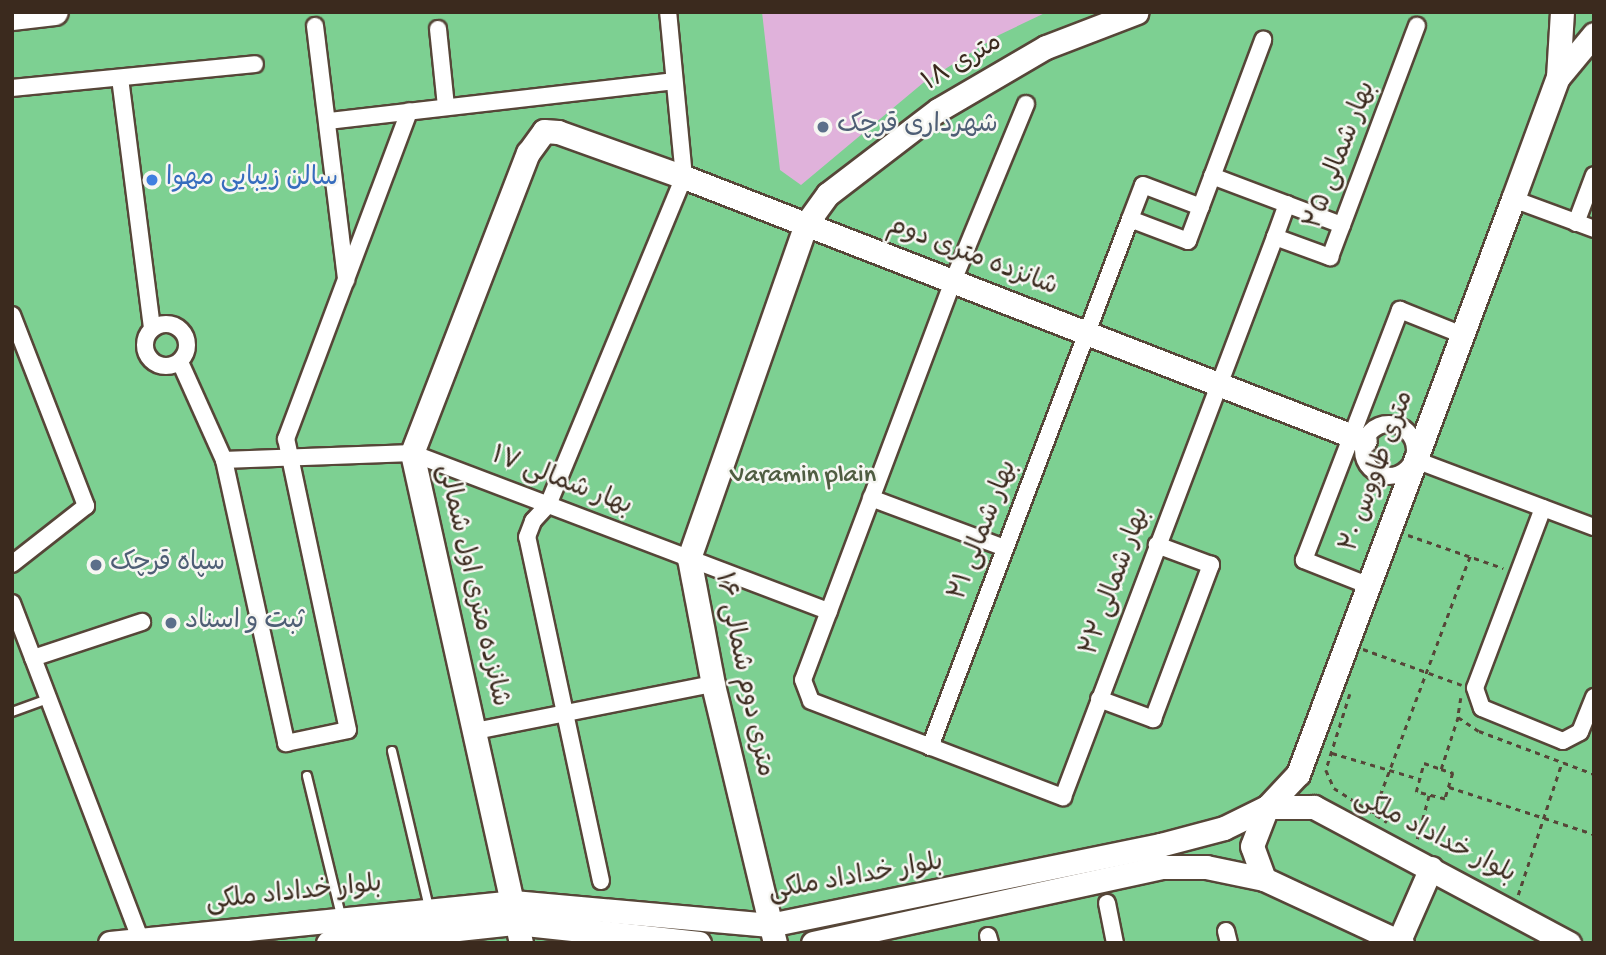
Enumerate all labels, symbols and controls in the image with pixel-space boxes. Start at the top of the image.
street label: ۱۸ متری [918,28,1008,100]
street label: بهار شمالی ۲۵ [1299,78,1385,234]
place label: شهرداری قرچک [837,111,998,143]
marker: شهرداری قرچک [815,119,831,135]
place label: سالن زیبایی مهوا [166,164,338,196]
marker: سالن زیبایی مهوا [144,172,160,188]
street label: شانزده متری دوم [883,211,1061,305]
street label: ۲۰ متری طاووس [1335,387,1423,557]
street label: بهار شمالی ۱۷ [486,442,636,524]
street label: بهار شمالی ۲۱ [944,457,1026,605]
park label: Varamin plain [730,461,876,493]
street label: شانزده متری اول شمالی [428,462,514,710]
street label: بهار شمالی ۲۲ [1076,504,1158,660]
place label: سپاه قرچک [110,549,225,581]
marker: سپاه قرچک [88,557,104,573]
street label: ۱۶ متری دوم شمالی [705,570,779,780]
place label: ثبت و اسناد [185,607,304,639]
marker: ثبت و اسناد [163,615,179,631]
street label: بلوار خداداد ملکی [1348,784,1520,892]
street label: بلوار خداداد ملکی [766,848,946,910]
street label: بلوار خداداد ملکی [204,870,384,920]

